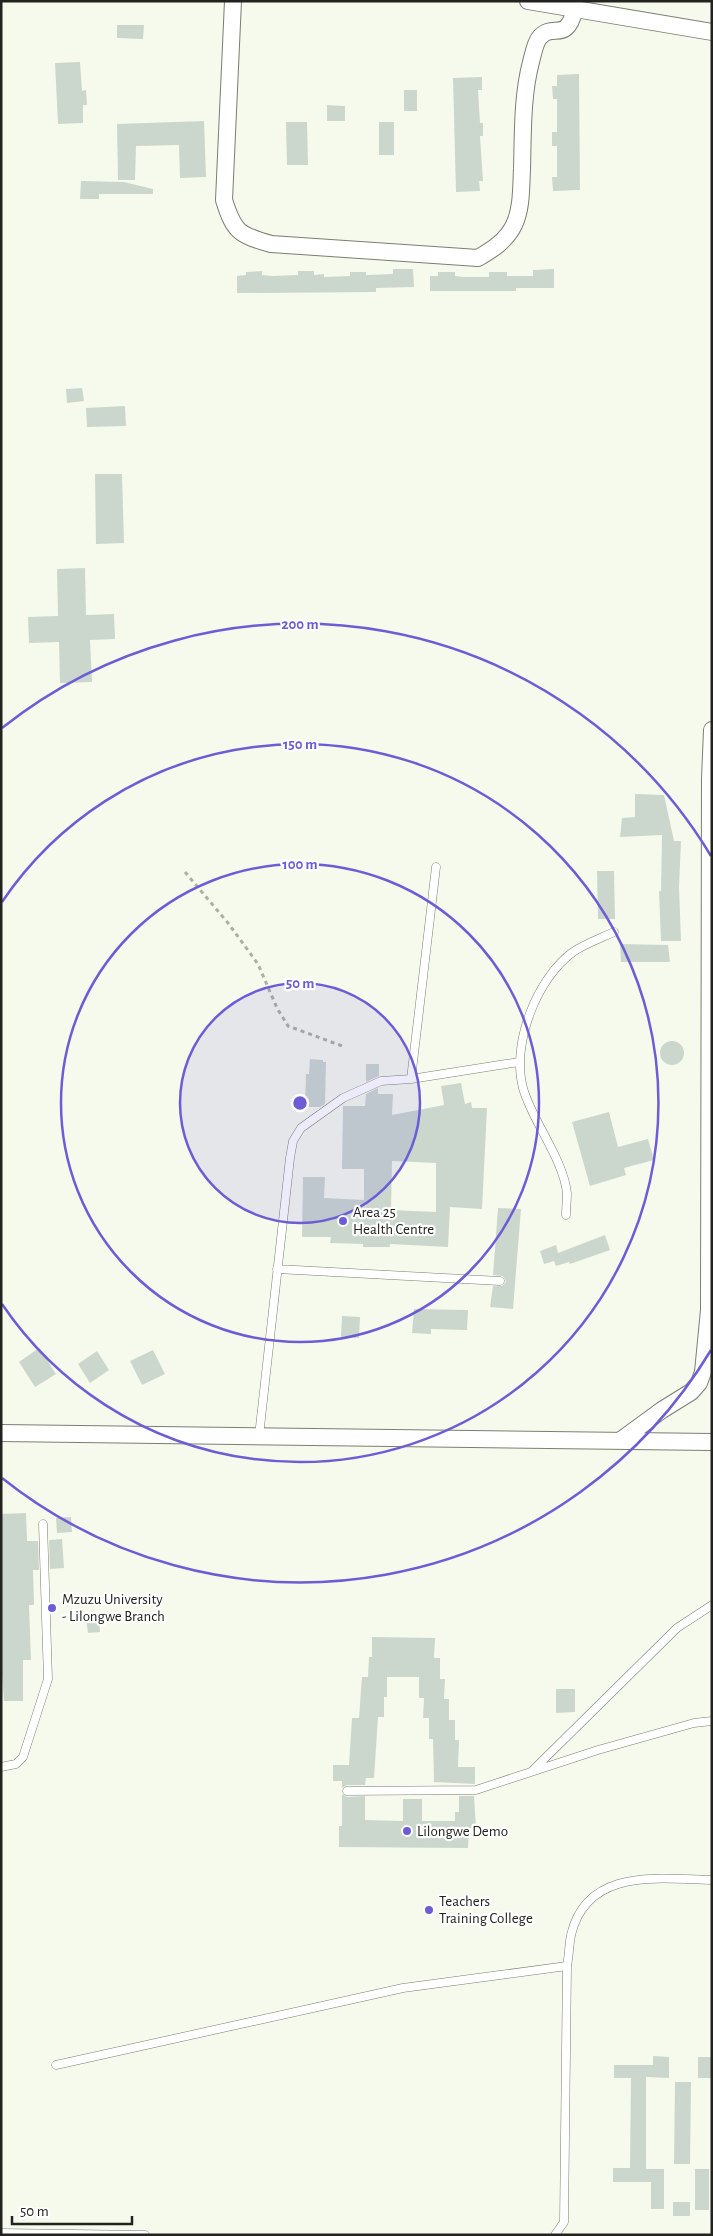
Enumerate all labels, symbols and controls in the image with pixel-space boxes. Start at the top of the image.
text: 200 m [281,617,319,632]
text: 150 m [283,737,317,752]
text: 100 m [282,857,318,872]
text: 50 m [286,976,314,991]
centre of rings [291,1094,309,1112]
place label: Area 25 Health Centre [353,1205,434,1237]
marker: Area 25 Health Centre [337,1215,349,1227]
place label: Mzuzu University - Lilongwe Branch [62,1592,165,1624]
marker: Mzuzu University - Lilongwe Branch [46,1602,58,1614]
place label: Lilongwe Demo [417,1824,508,1839]
marker: Lilongwe Demo [401,1825,413,1837]
place label: Teachers Training College [439,1894,533,1926]
marker: Teachers Training College [423,1904,435,1916]
scale bar [12,2194,132,2226]
text: 50 m [20,2204,49,2219]

